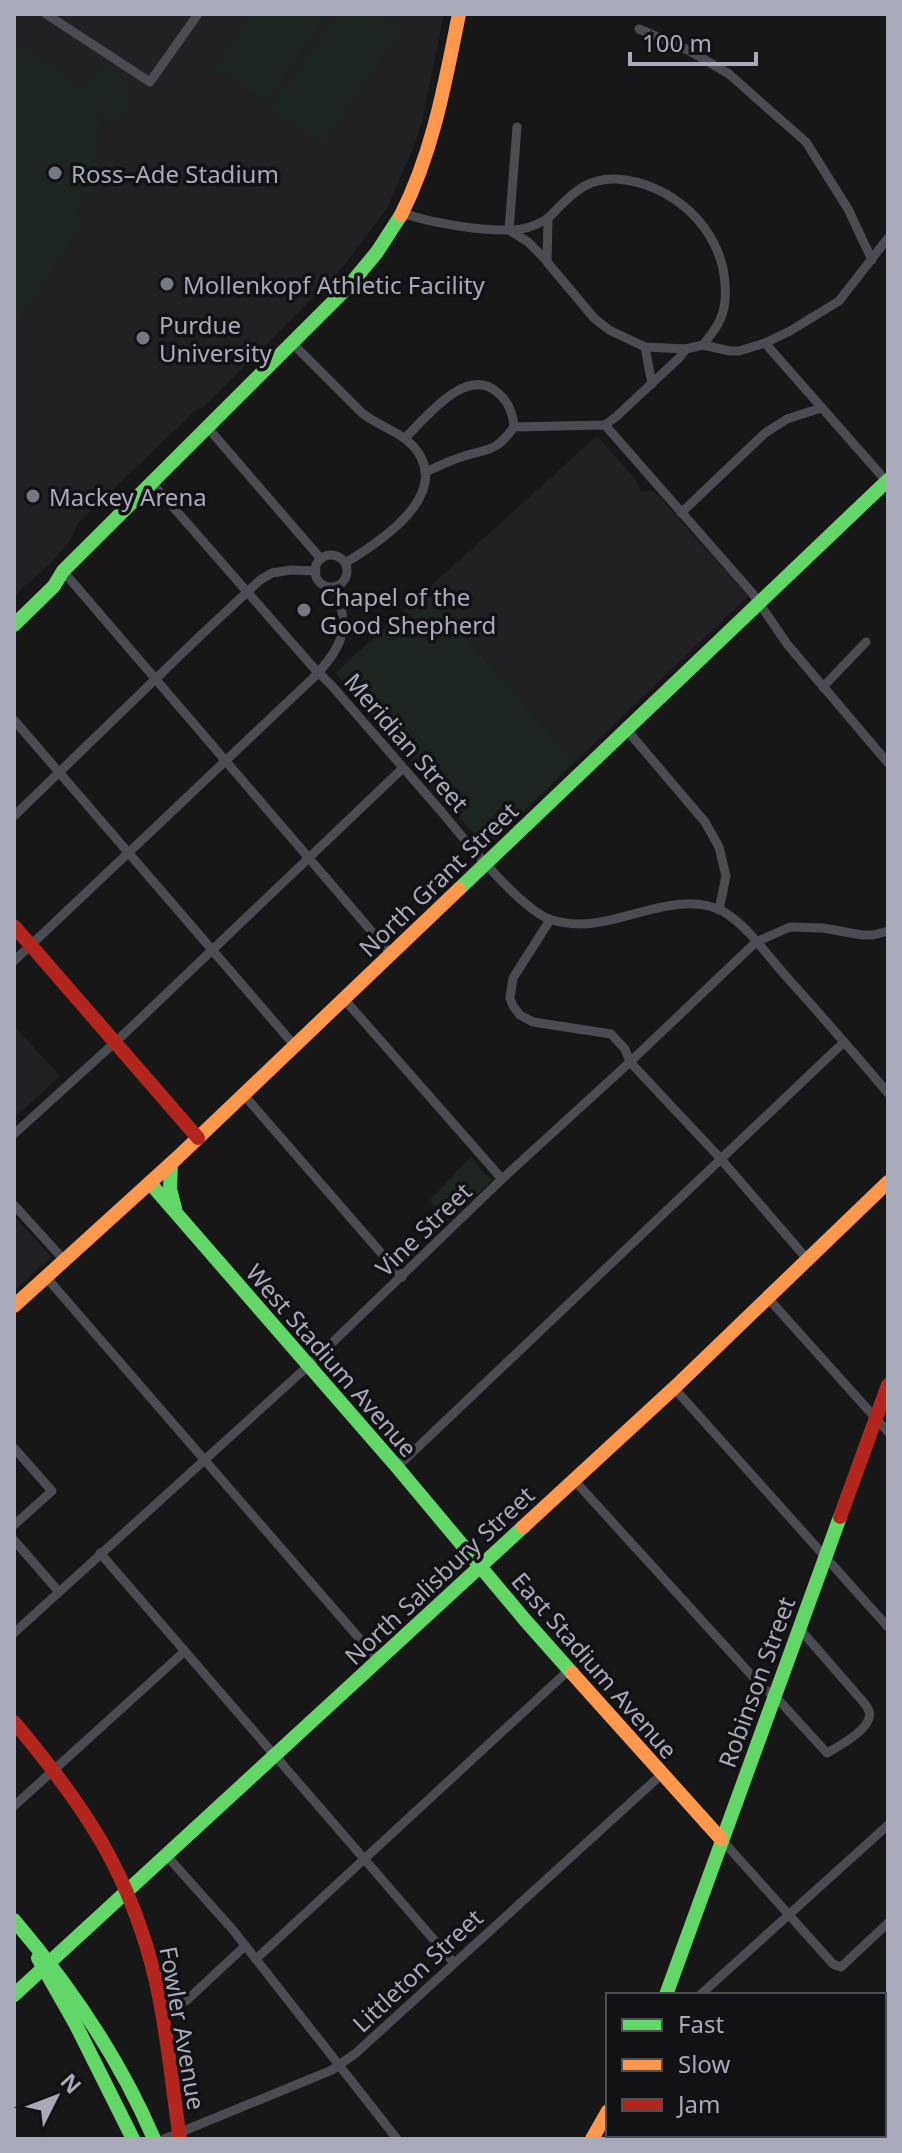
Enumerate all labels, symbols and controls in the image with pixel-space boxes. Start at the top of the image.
scale bar [630,16,756,66]
text: 100 m [642,26,712,59]
place label: Ross–Ade Stadium [71,157,279,190]
marker: Ross–Ade Stadium [46,164,64,182]
place label: Mollenkopf Athletic Facility [183,268,485,301]
marker: Mollenkopf Athletic Facility [158,275,176,293]
place label: Purdue University [159,308,273,369]
marker: Purdue University [134,329,152,347]
place label: Mackey Arena [49,480,207,513]
marker: Mackey Arena [24,487,42,505]
place label: Chapel of the Good Shepherd [320,580,496,641]
marker: Chapel of the Good Shepherd [295,601,313,619]
street label: Meridian Street [338,666,477,819]
street label: North Grant Street [351,794,525,964]
street label: Vine Street [368,1174,479,1283]
street label: West Stadium Avenue [239,1256,425,1464]
street label: North Salisbury Street [337,1478,541,1672]
street label: East Stadium Avenue [505,1565,685,1765]
street label: Robinson Street [710,1592,802,1772]
street label: Littleton Street [345,1901,490,2039]
street label: Fowler Avenue [152,1944,214,2112]
legend [606,1993,886,2137]
text: Fast [678,2007,724,2040]
text: Slow [678,2047,730,2080]
north arrow [16,2057,96,2137]
text: N [54,2066,89,2100]
text: Jam [676,2087,720,2120]

